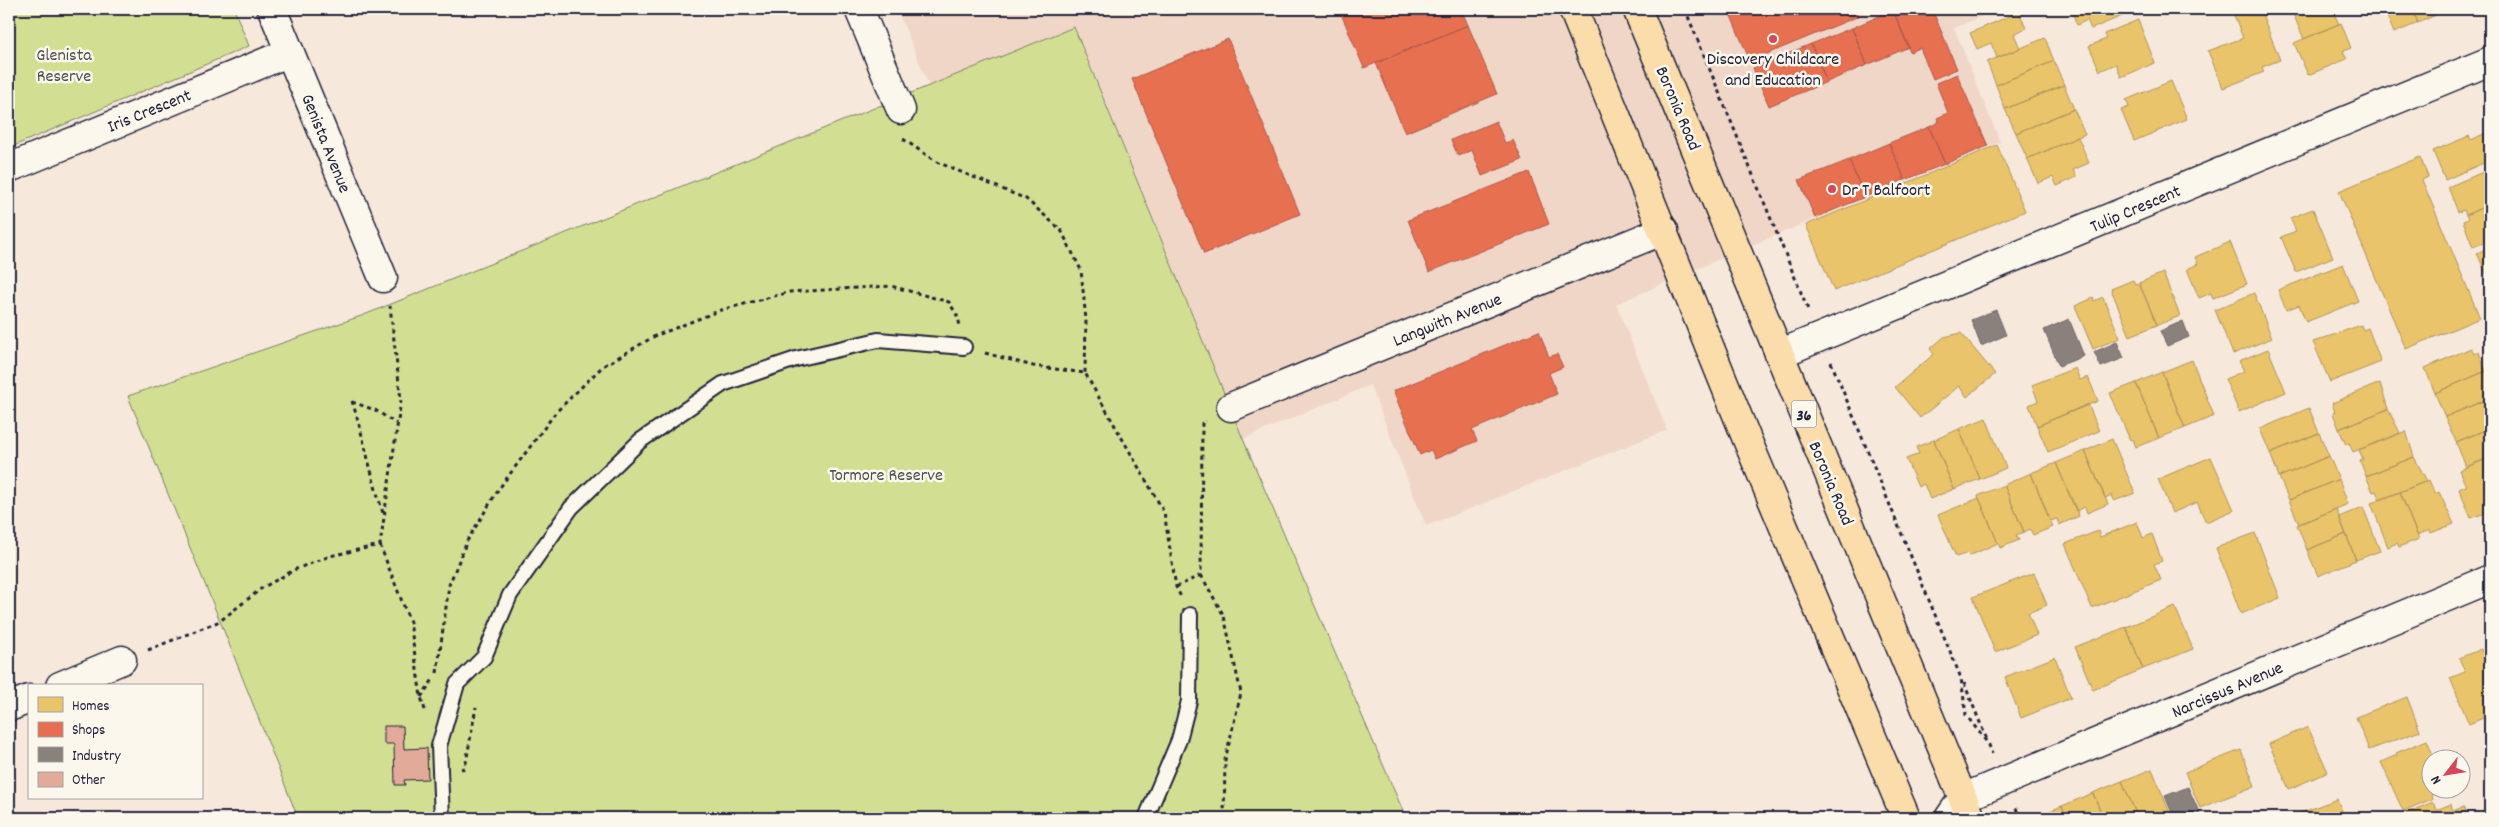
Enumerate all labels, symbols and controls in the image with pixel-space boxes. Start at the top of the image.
marker: Discovery Childcare and Education [1767,33,1779,45]
park label: Glenista Reserve [36,44,92,90]
place label: Discovery Childcare and Education [1707,48,1839,94]
street label: Boronia Road [1648,63,1706,155]
street label: Iris Crescent [104,84,196,140]
street label: Genista Avenue [293,91,356,197]
place label: Dr T Balfoort [1842,179,1931,204]
street label: Tulip Crescent [2087,180,2185,241]
marker: Dr T Balfoort [1826,183,1838,195]
street label: Langwith Avenue [1390,288,1506,354]
road number: 36 [1792,400,1816,428]
street label: Boronia Road [1801,438,1859,530]
park label: Tormore Reserve [829,464,943,489]
street label: Narcissus Avenue [2169,657,2287,726]
legend [28,684,202,800]
text: Homes [72,696,110,718]
text: Shops [72,720,105,742]
text: Industry [72,746,121,768]
north arrow [2422,750,2472,800]
text: Other [72,770,106,792]
text: N [2426,771,2447,788]

